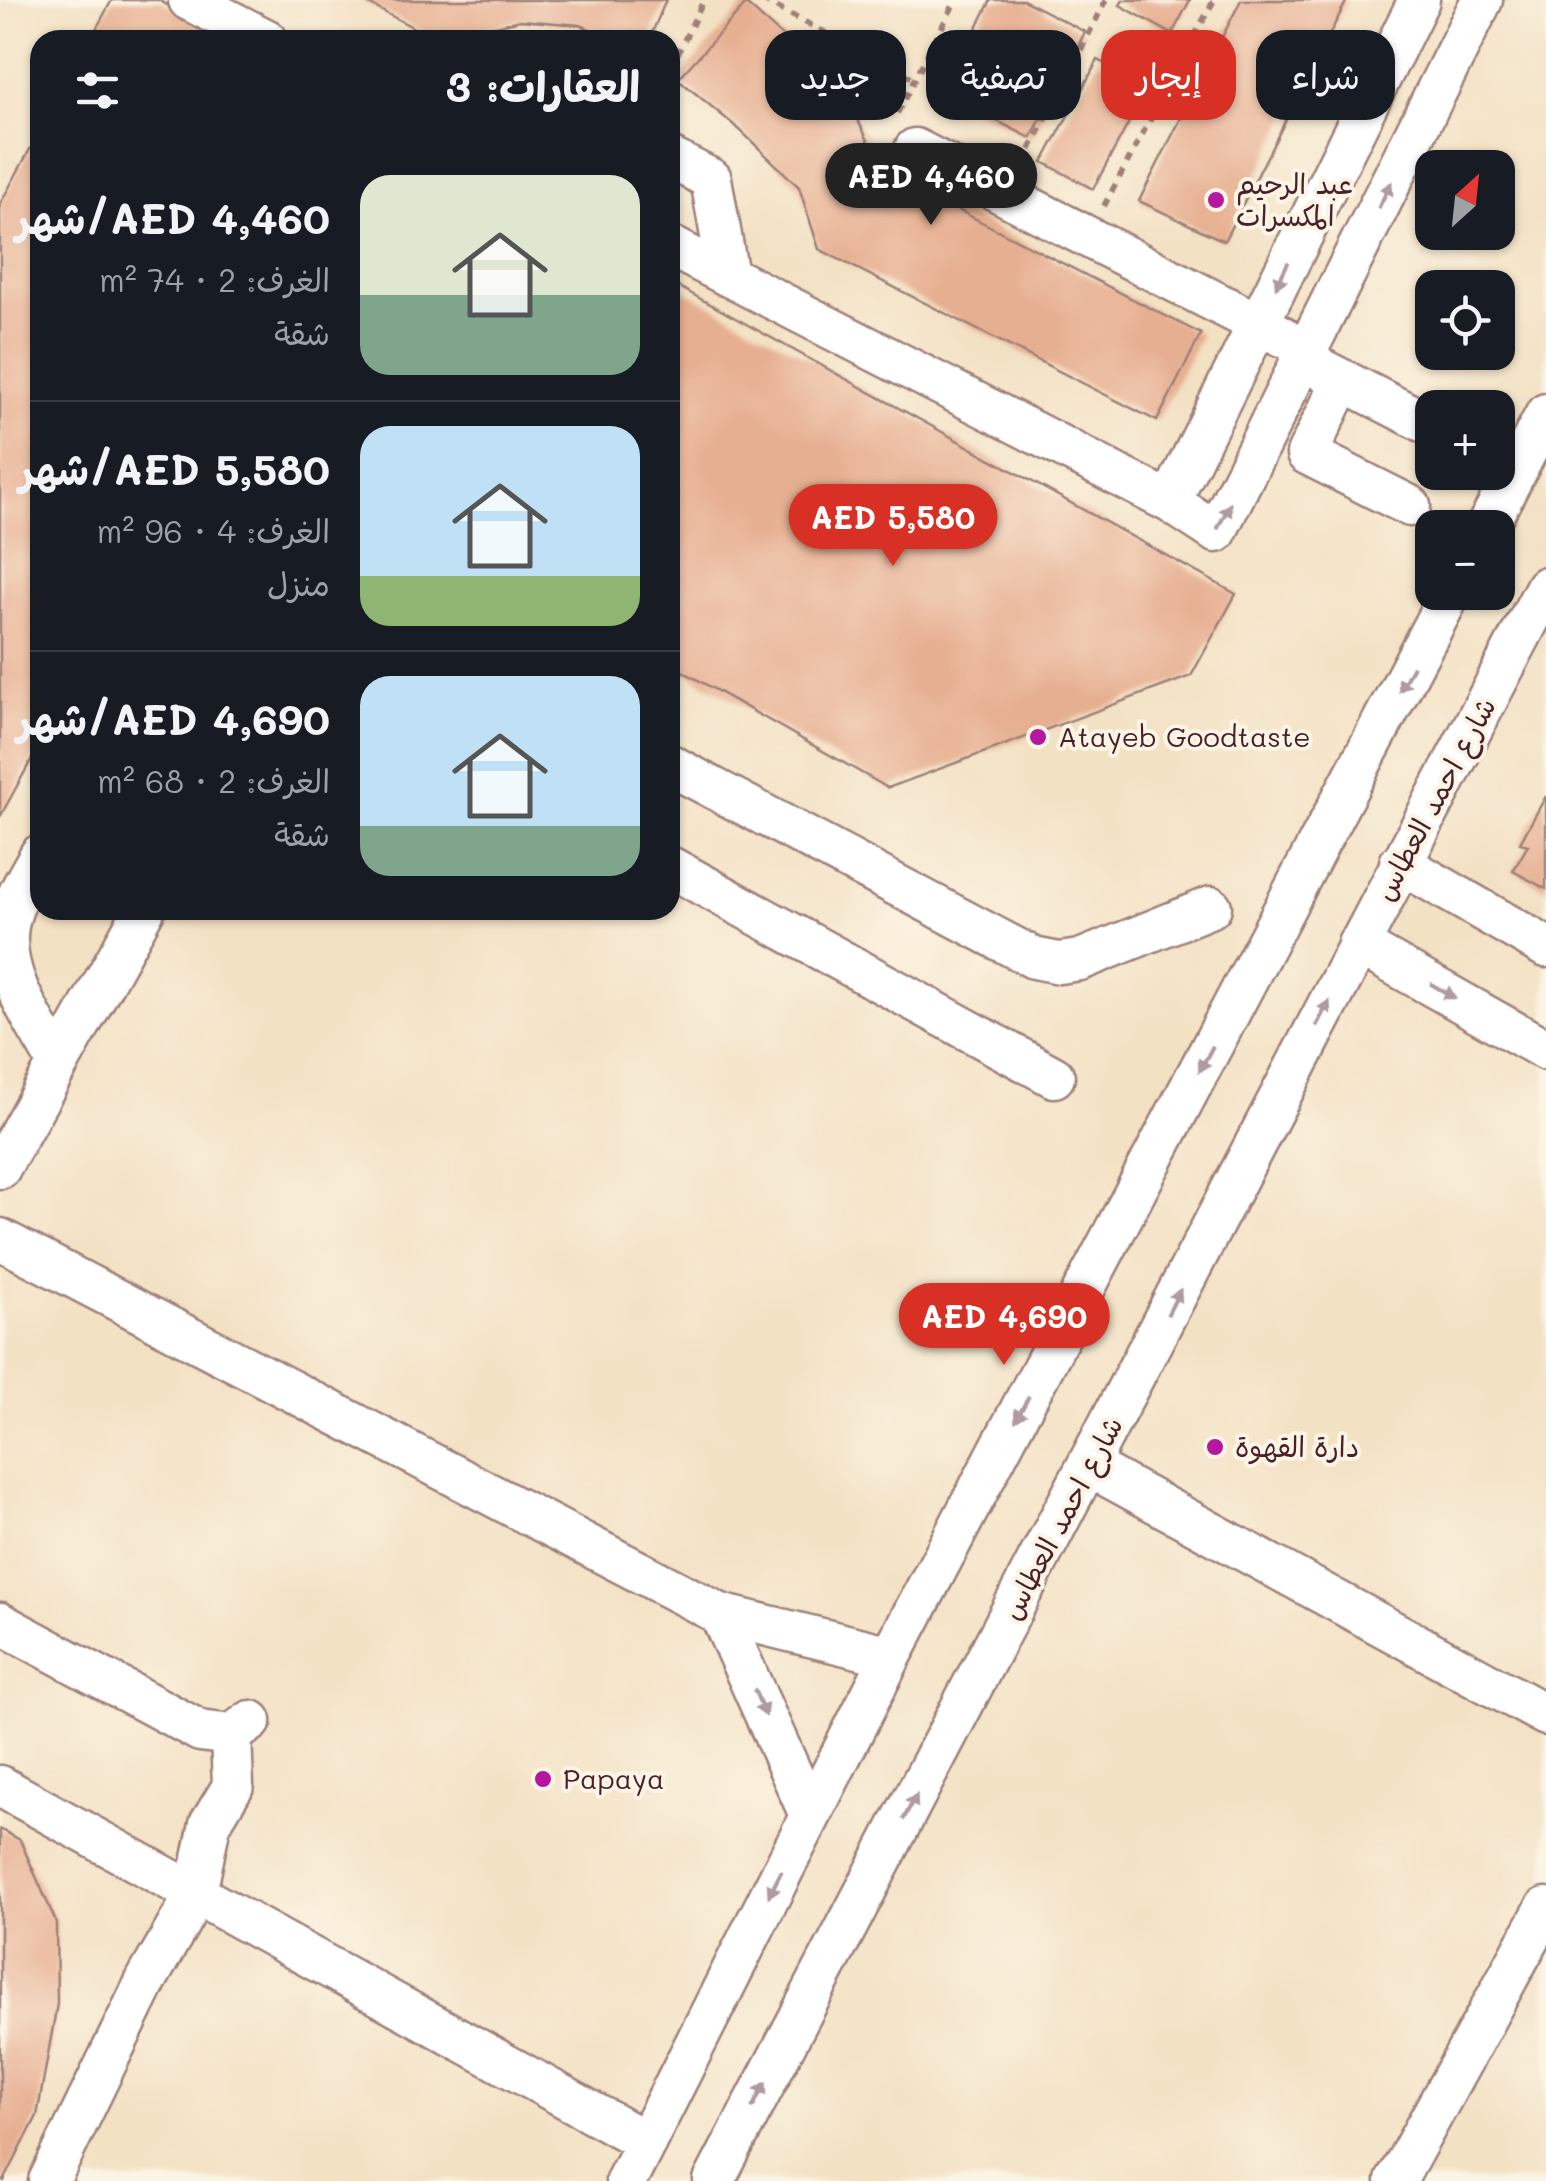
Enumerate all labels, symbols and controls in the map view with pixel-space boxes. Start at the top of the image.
chip: جديد [765,30,906,120]
chip: تصفية [926,30,1081,120]
chip: إيجار [1101,30,1236,120]
chip: شراء [1256,30,1395,120]
text: العقارات: 3 [446,58,640,113]
icon: filters [70,63,125,118]
pin: AED 4,460 [817,143,1045,228]
north arrow [1415,150,1515,250]
map controls [1415,150,1515,610]
text: AED 4,460 [847,154,1015,196]
place label: عبد الرحيم المكسرات [1236,165,1353,233]
one-way arrow [1376,180,1393,209]
marker: عبد الرحيم المكسرات [1205,189,1227,211]
text: AED 4,460/شهر [16,190,330,245]
icon: home [440,215,560,335]
text: الغرف: 2 · 74 m² [99,258,330,300]
one-way arrow [1274,261,1291,290]
button: locate [1415,270,1515,370]
text: شقة [274,311,330,353]
button: + [1415,390,1515,490]
text: AED 5,580/شهر [19,441,330,496]
icon: home [440,466,560,586]
pin: AED 5,580 [779,484,1007,569]
text: AED 5,580 [811,495,975,537]
one-way arrow [1215,502,1232,531]
text: الغرف: 4 · 96 m² [97,509,330,551]
button: − [1415,510,1515,610]
text: منزل [267,562,330,604]
one-way arrow [1398,664,1415,693]
text: AED 4,690/شهر [17,691,330,746]
street label: شارع احمد العطاس [1365,691,1505,908]
icon: home [440,716,560,836]
place label: Atayeb Goodtaste [1058,718,1311,754]
marker: Atayeb Goodtaste [1027,726,1049,748]
text: الغرف: 2 · 68 m² [97,759,330,801]
text: شقة [274,812,330,854]
one-way arrow [1429,982,1457,1000]
one-way arrow [1314,998,1331,1027]
one-way arrow [1197,1045,1214,1074]
pin: AED 4,690 [890,1283,1118,1368]
one-way arrow [1165,1287,1182,1316]
text: AED 4,690 [921,1294,1087,1336]
one-way arrow [1014,1394,1031,1423]
street label: شارع احمد العطاس [992,1410,1132,1627]
place label: دارة القهوة [1235,1428,1359,1465]
marker: دارة القهوة [1204,1436,1226,1458]
one-way arrow [752,1688,768,1718]
place label: Papaya [563,1760,664,1796]
marker: Papaya [532,1768,554,1790]
one-way arrow [901,1792,918,1821]
one-way arrow [767,1869,784,1898]
one-way arrow [750,2080,767,2109]

